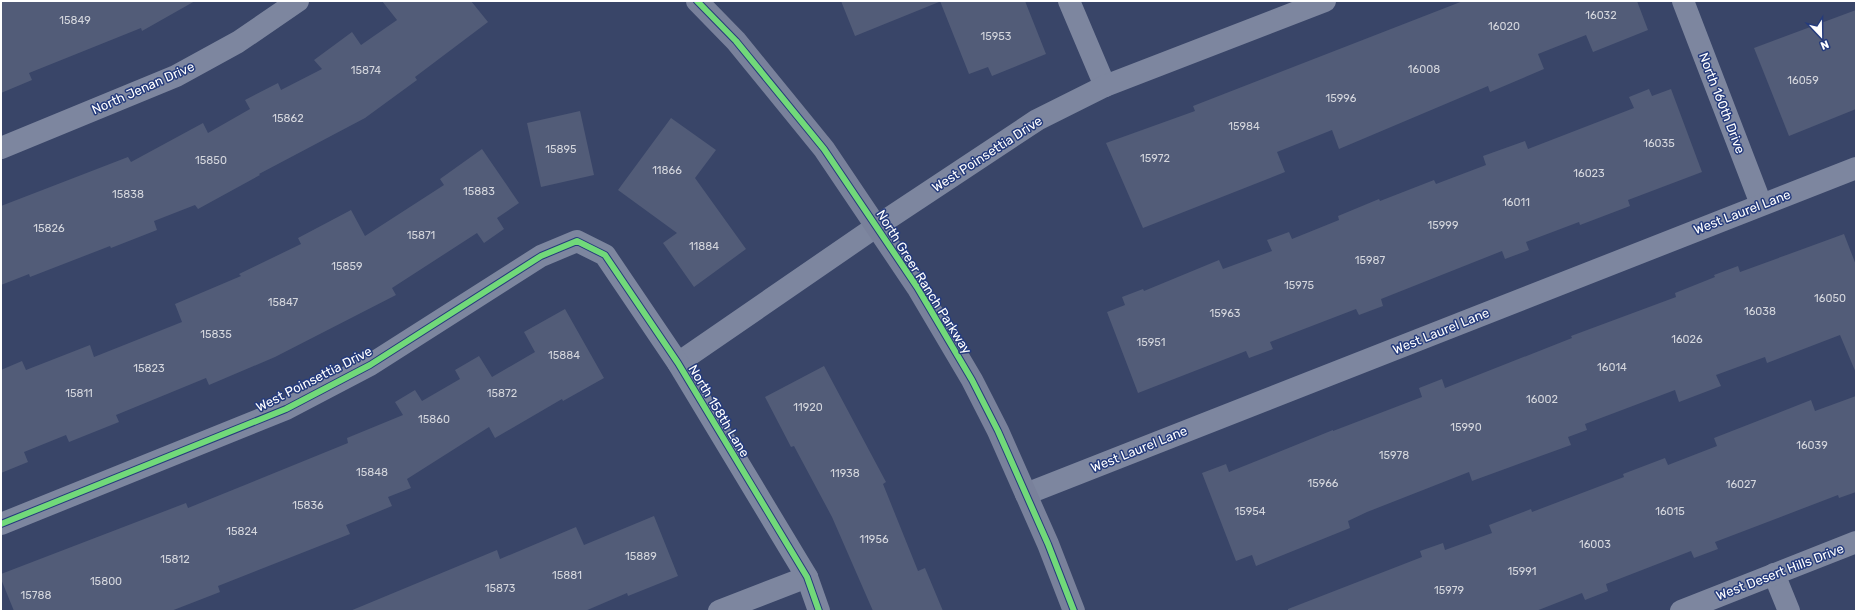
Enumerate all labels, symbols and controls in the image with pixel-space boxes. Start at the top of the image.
house number: 16032 [1585,9,1617,22]
house number: 15849 [59,14,91,27]
north arrow [1801,16,1841,56]
house number: 16020 [1488,20,1520,33]
house number: 15953 [981,30,1012,43]
text: N [1818,37,1831,52]
street label: North 160th Drive [1696,50,1748,156]
street label: North Jenan Drive [89,59,197,117]
house number: 16008 [1408,63,1440,76]
house number: 15874 [351,64,381,77]
house number: 16059 [1787,74,1819,87]
house number: 15996 [1326,92,1357,105]
house number: 15862 [272,112,304,125]
street label: West Poinsettia Drive [929,113,1045,195]
house number: 15984 [1228,120,1260,133]
house number: 16035 [1643,137,1675,150]
house number: 15895 [545,143,577,156]
house number: 15972 [1140,152,1170,165]
house number: 15850 [195,154,227,167]
house number: 11866 [652,164,682,177]
house number: 16023 [1573,167,1605,180]
house number: 15883 [463,185,495,198]
street label: West Laurel Lane [1691,187,1793,237]
house number: 15838 [112,188,144,201]
house number: 16011 [1502,196,1530,209]
street label: North Greer Ranch Parkway [873,207,975,357]
house number: 15999 [1428,219,1458,232]
house number: 15826 [33,222,65,235]
house number: 15871 [407,229,435,242]
house number: 11884 [689,240,719,253]
house number: 15987 [1355,254,1386,267]
house number: 15859 [331,260,363,273]
house number: 15975 [1284,279,1314,292]
house number: 16050 [1814,292,1846,305]
house number: 15847 [268,296,299,309]
street label: West Laurel Lane [1391,305,1491,357]
house number: 16038 [1744,305,1776,318]
house number: 15963 [1210,307,1241,320]
house number: 15835 [200,328,232,341]
house number: 16026 [1671,333,1703,346]
house number: 15951 [1137,336,1165,349]
street label: West Poinsettia Drive [254,343,374,415]
house number: 15884 [548,349,580,362]
house number: 16014 [1597,361,1627,374]
house number: 15823 [133,362,165,375]
street label: North 158th Lane [686,362,752,460]
house number: 15811 [65,387,93,400]
house number: 15872 [487,387,517,400]
house number: 16002 [1526,393,1558,406]
house number: 11920 [793,401,823,414]
house number: 15860 [418,413,450,426]
house number: 15990 [1450,421,1482,434]
street label: West Laurel Lane [1089,423,1189,475]
house number: 16039 [1796,439,1828,452]
house number: 15978 [1379,449,1409,462]
house number: 15848 [356,466,388,479]
house number: 11938 [830,467,860,480]
house number: 15966 [1308,477,1339,490]
house number: 16027 [1726,478,1757,491]
house number: 15836 [292,499,324,512]
house number: 15954 [1234,505,1266,518]
house number: 16015 [1655,505,1685,518]
house number: 15824 [226,525,258,538]
house number: 11956 [859,533,889,546]
house number: 16003 [1579,538,1611,551]
street label: West Desert Hills Drive [1714,541,1846,603]
house number: 15889 [625,550,657,563]
house number: 15812 [160,553,190,566]
house number: 15991 [1508,565,1537,578]
house number: 15881 [552,569,582,582]
house number: 15800 [90,575,122,588]
house number: 15873 [485,582,516,595]
house number: 15979 [1434,584,1464,597]
house number: 15788 [21,589,51,602]

